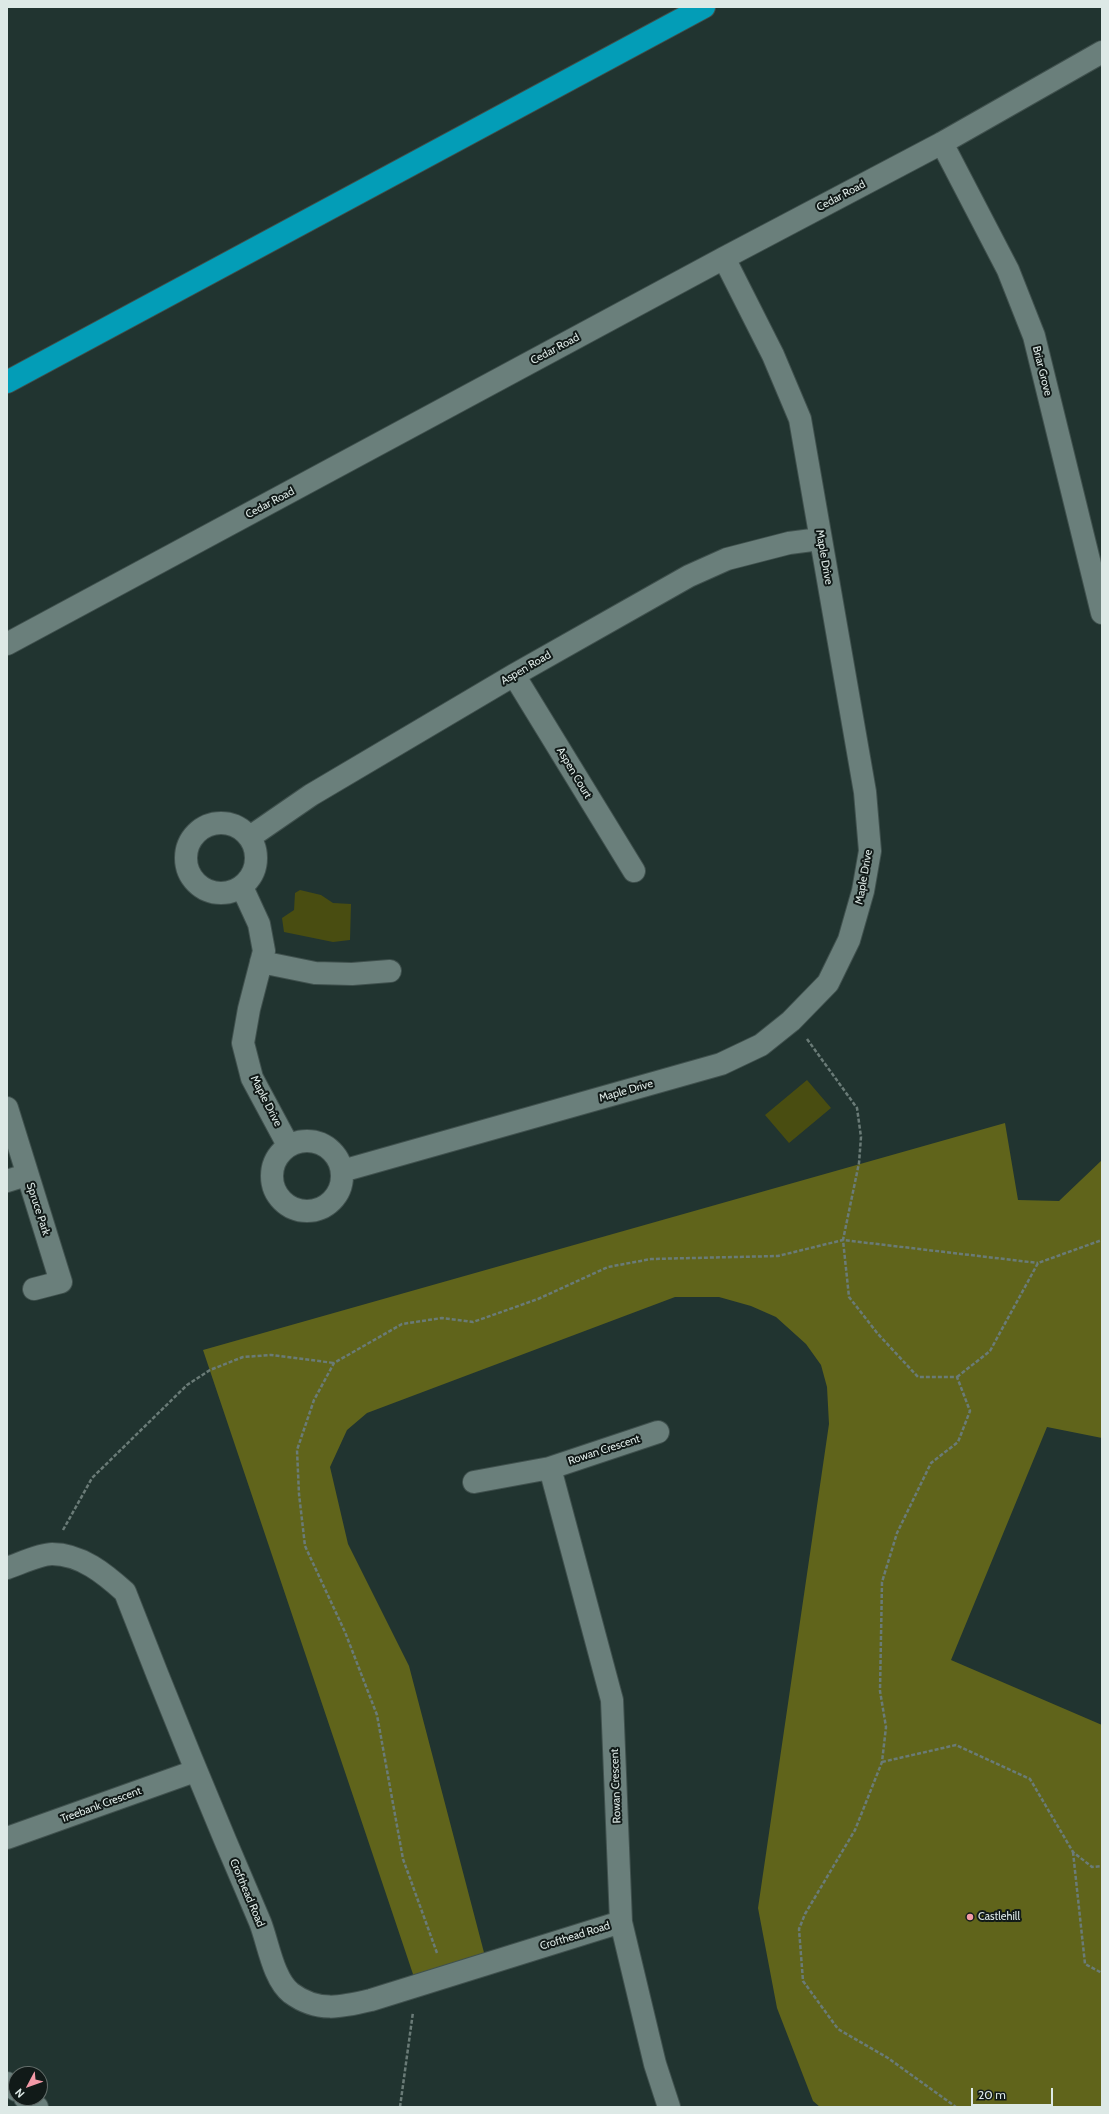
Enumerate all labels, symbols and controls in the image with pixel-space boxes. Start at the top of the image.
street label: Cedar Road [814,178,868,214]
street label: Cedar Road [528,331,582,367]
street label: Briar Grove [1029,345,1055,397]
street label: Cedar Road [243,485,297,521]
street label: Maple Drive [813,528,835,586]
street label: Aspen Road [499,648,553,688]
street label: Aspen Court [554,745,594,801]
street label: Maple Drive [853,848,875,906]
street label: Maple Drive [247,1073,285,1129]
street label: Maple Drive [597,1077,655,1105]
street label: Spruce Park [23,1181,53,1237]
street label: Rowan Crescent [566,1432,642,1468]
street label: Rowan Crescent [608,1748,624,1824]
street label: Treebank Crescent [59,1784,143,1826]
street label: Crofthead Road [227,1857,267,1929]
place label: Castlehill [978,1910,1020,1924]
marker: Castlehill [965,1912,975,1922]
street label: Crofthead Road [538,1919,612,1953]
north arrow [8,2066,48,2106]
scale bar [973,2080,1055,2106]
text: N [12,2086,28,2101]
text: 20 m [978,2087,1006,2102]

